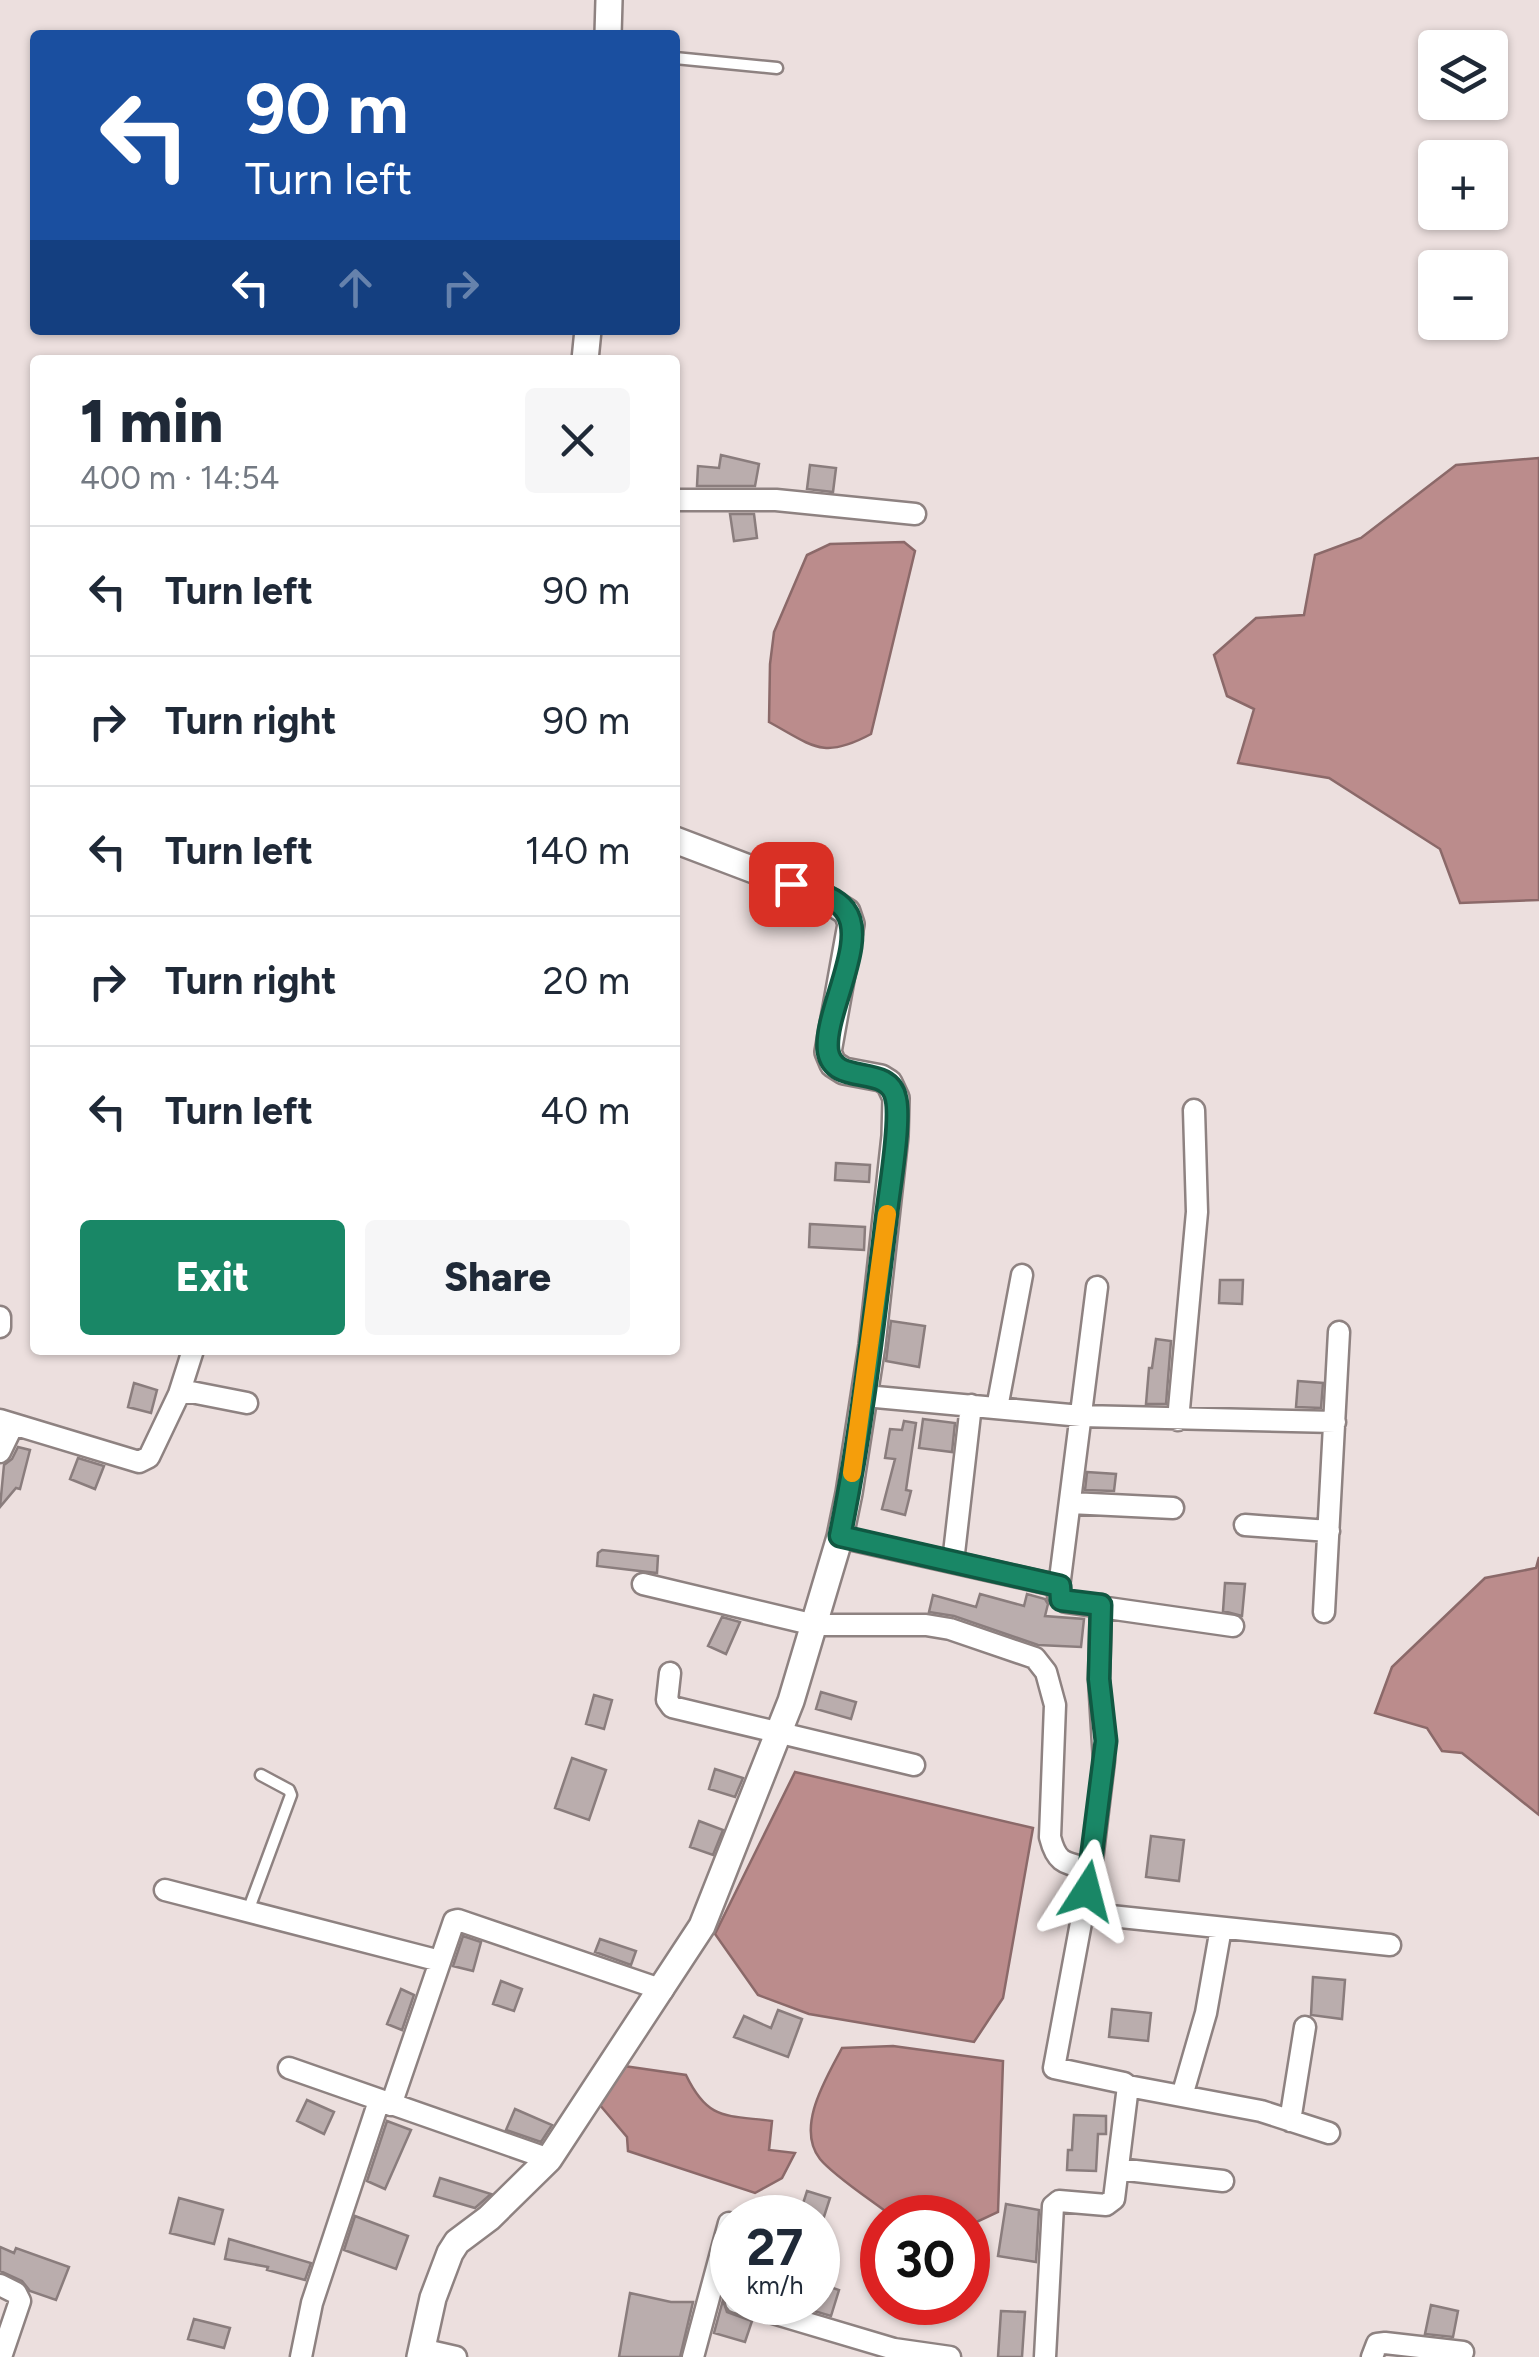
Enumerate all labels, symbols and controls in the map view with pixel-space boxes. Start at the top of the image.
map controls [1418,30,1508,340]
button: layers [1418,30,1508,120]
text: 90 m [245,66,409,151]
icon: left [80,70,210,200]
button: + [1418,140,1508,230]
text: Turn left [245,151,412,205]
button: − [1418,250,1508,340]
icon: left [223,260,278,315]
icon: ahead [328,260,383,315]
icon: right [433,260,488,315]
text: 1 min [80,385,223,457]
button: close [525,388,630,493]
text: 400 m · 14:54 [80,459,279,497]
icon: left [80,564,135,619]
text: Turn left [165,568,313,614]
text: 90 m [542,568,630,614]
icon: right [80,694,135,749]
text: Turn right [165,698,337,744]
text: 90 m [542,698,630,744]
icon: left [80,824,135,879]
text: Turn left [165,828,313,874]
text: 140 m [525,828,630,874]
pin [749,842,834,927]
icon: arrive [764,857,819,912]
icon: right [80,954,135,1009]
text: Turn right [165,958,337,1004]
text: 20 m [543,958,630,1004]
icon: left [80,1084,135,1139]
text: Turn left [165,1088,313,1134]
text: 40 m [540,1088,630,1134]
button: Exit [80,1220,345,1335]
button: Share [365,1220,630,1335]
position arrow [1035,1839,1139,1943]
speed limit sign: 30 [860,2195,990,2325]
text: 27 [747,2217,803,2278]
text: km/h [746,2270,804,2300]

